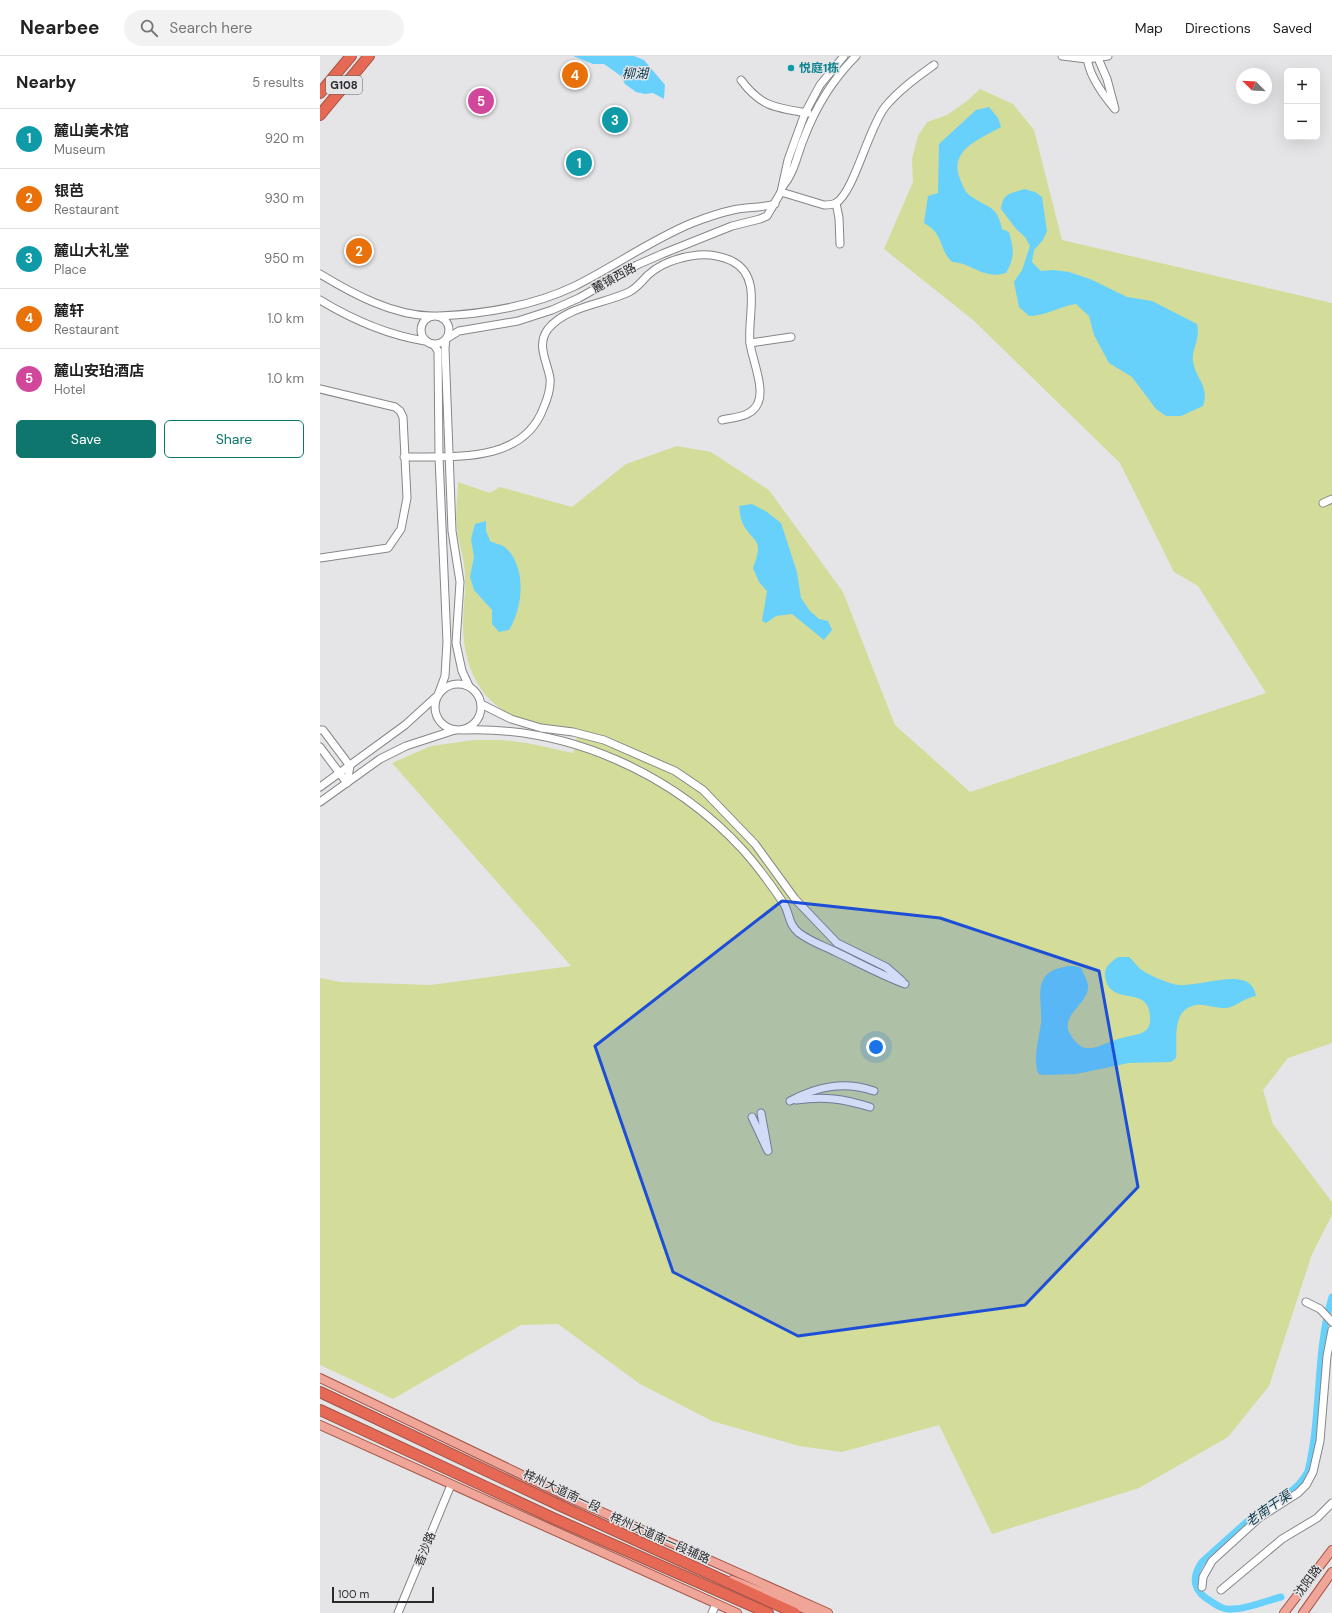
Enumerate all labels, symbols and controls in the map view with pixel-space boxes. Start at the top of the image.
search box [124,10,404,46]
text: Nearbee [20,15,100,40]
icon: search [138,17,160,39]
text: Search here [170,18,252,38]
text: Map [1135,19,1163,37]
text: Directions [1185,19,1251,37]
text: Saved [1273,19,1312,37]
pin: 4 [562,60,588,90]
place label: 悦庭1栋 [799,60,839,76]
marker: 悦庭1栋 [786,63,796,73]
water label: 柳湖 [622,65,650,82]
north arrow [1236,68,1272,104]
map controls [1284,68,1320,140]
button: + [1284,68,1320,104]
text: Nearby [16,71,76,93]
text: 5 results [252,74,304,91]
road number: G108 [326,76,362,94]
pin: 5 [468,86,494,116]
button: − [1284,104,1320,140]
pin: 3 [602,105,628,135]
text: 麓山美术馆 [54,121,129,141]
text: 1 [27,130,31,147]
text: 920 m [265,130,304,147]
text: Museum [54,141,105,158]
pin: 1 [566,148,592,178]
text: 银芭 [54,181,84,201]
text: 2 [25,190,33,207]
text: 930 m [264,190,304,207]
text: Restaurant [54,201,119,218]
pin: 2 [346,236,372,266]
text: 麓山大礼堂 [54,241,129,261]
text: 3 [25,250,33,267]
text: 950 m [264,250,304,267]
street label: 麓镇西路 [589,259,639,297]
text: Place [54,261,86,278]
text: 麓轩 [54,301,84,321]
text: 4 [25,310,33,327]
text: 1.0 km [267,310,304,327]
text: Restaurant [54,321,119,338]
text: 麓山安珀酒店 [54,361,144,381]
text: 5 [25,370,33,387]
text: 1.0 km [267,370,304,387]
text: Hotel [54,381,86,398]
button: Save [16,420,156,458]
button: Share [164,420,304,458]
your location [866,1037,886,1057]
street label: 梓州大道南一段 [521,1466,603,1516]
water label: 老南干渠 [1242,1485,1296,1530]
street label: 梓州大道南一段辅路 [607,1509,713,1567]
street label: 香沙路 [411,1529,439,1569]
street label: 沈阳路 [1291,1562,1325,1600]
scale bar [332,1585,434,1604]
text: 100 m [338,1587,369,1601]

